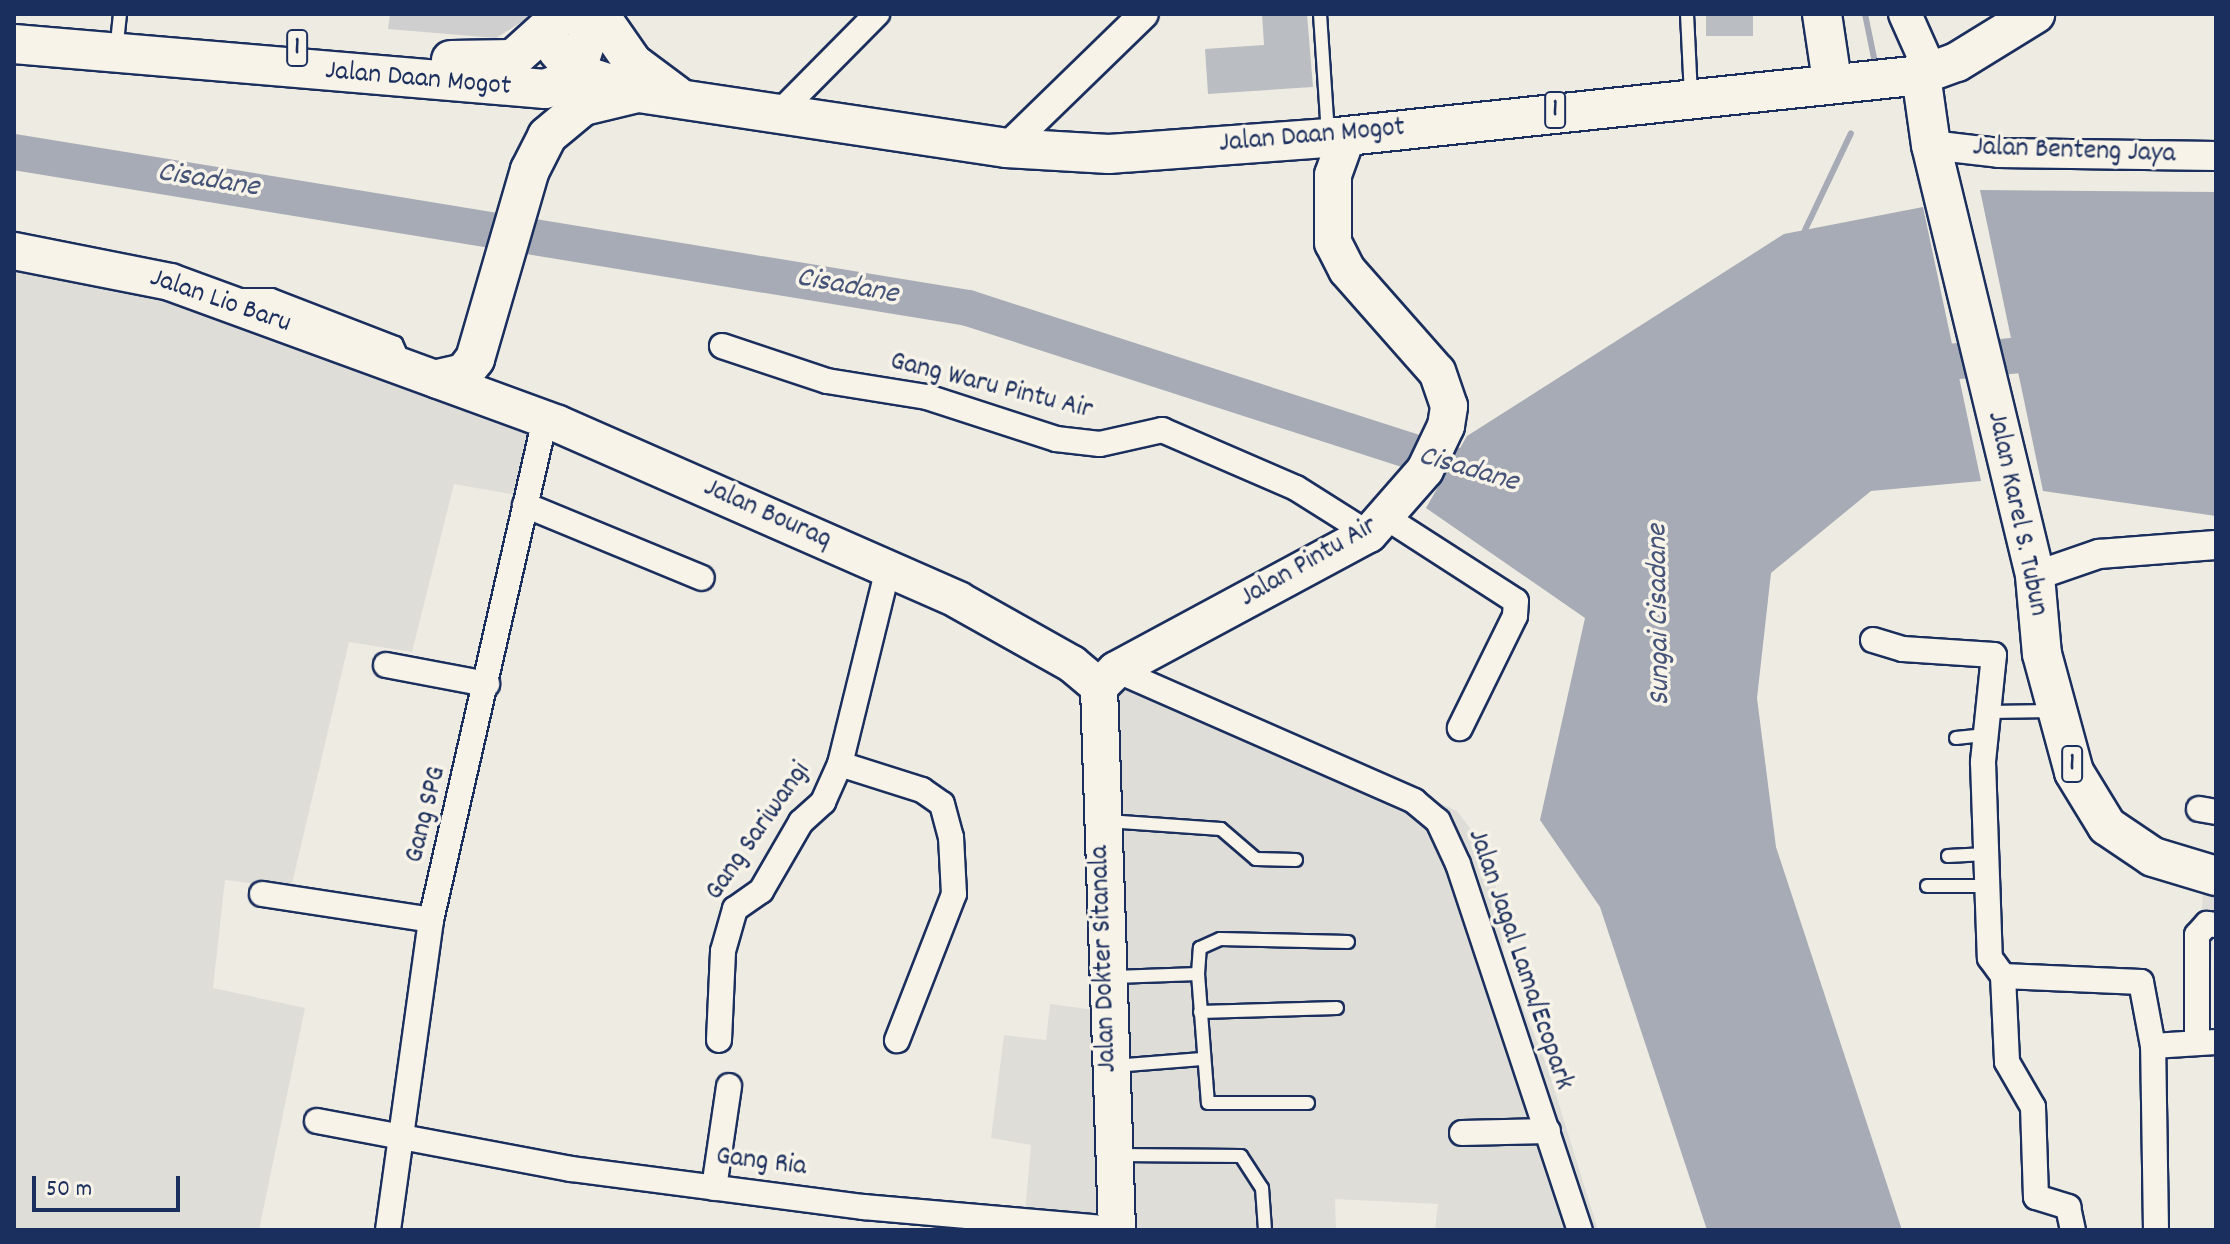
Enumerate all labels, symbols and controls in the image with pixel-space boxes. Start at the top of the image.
road number: 1 [285,26,309,70]
street label: Jalan Daan Mogot [324,55,512,105]
road number: 1 [1543,88,1567,132]
street label: Jalan Daan Mogot [1218,112,1406,162]
street label: Jalan Benteng Jaya [1972,132,2176,172]
water label: Cisadane [155,156,261,208]
water label: Cisadane [794,261,900,315]
street label: Jalan Lio Baru [145,262,295,342]
street label: Gang Waru Pintu Air [886,346,1096,428]
street label: Jalan Karel S. Tubun [1978,409,2054,619]
water label: Cisadane [1414,440,1522,502]
street label: Jalan Bouraq [698,472,836,558]
street label: Jalan Pintu Air [1234,510,1384,616]
water label: Sungai Cisadane [1641,524,1681,706]
road number: 1 [2060,742,2084,786]
street label: Gang Sariwangi [699,756,819,908]
street label: Gang SPG [399,763,455,867]
street label: Jalan Jagal Lama/Ecopark [1459,825,1579,1095]
street label: Jalan Dokter Sitanala [1084,845,1126,1073]
street label: Gang Ria [714,1141,808,1185]
scale bar [36,1160,184,1210]
text: 50 m [46,1173,92,1207]

